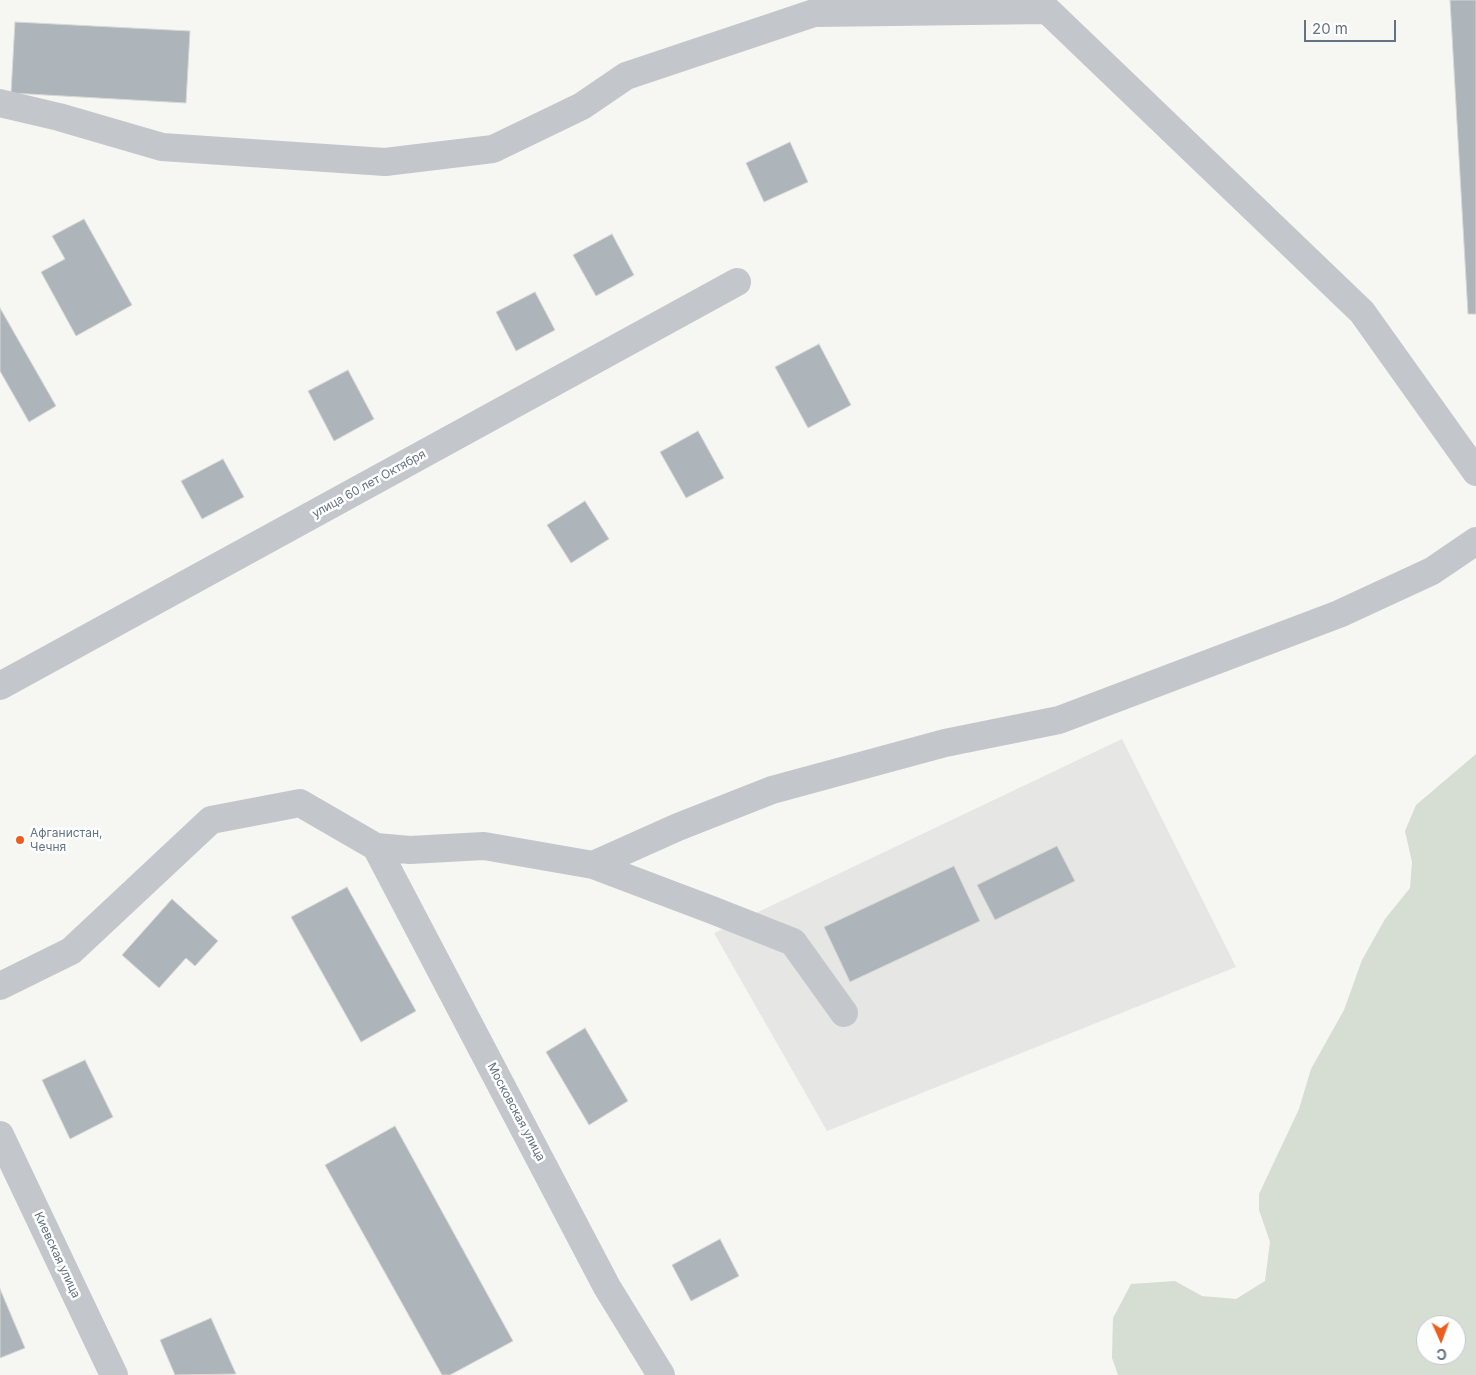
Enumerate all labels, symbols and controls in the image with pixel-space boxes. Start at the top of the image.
scale bar [1306,10,1398,42]
text: 20 m [1312,19,1348,38]
street label: улица 60 лет Октября [310,447,428,521]
place label: Афганистан, Чечня [30,826,102,854]
marker: Афганистан, Чечня [14,834,26,846]
street label: Московская улица [484,1060,548,1164]
street label: Киевская улица [31,1210,83,1300]
north arrow [1416,1315,1466,1365]
text: С [1436,1346,1447,1363]

